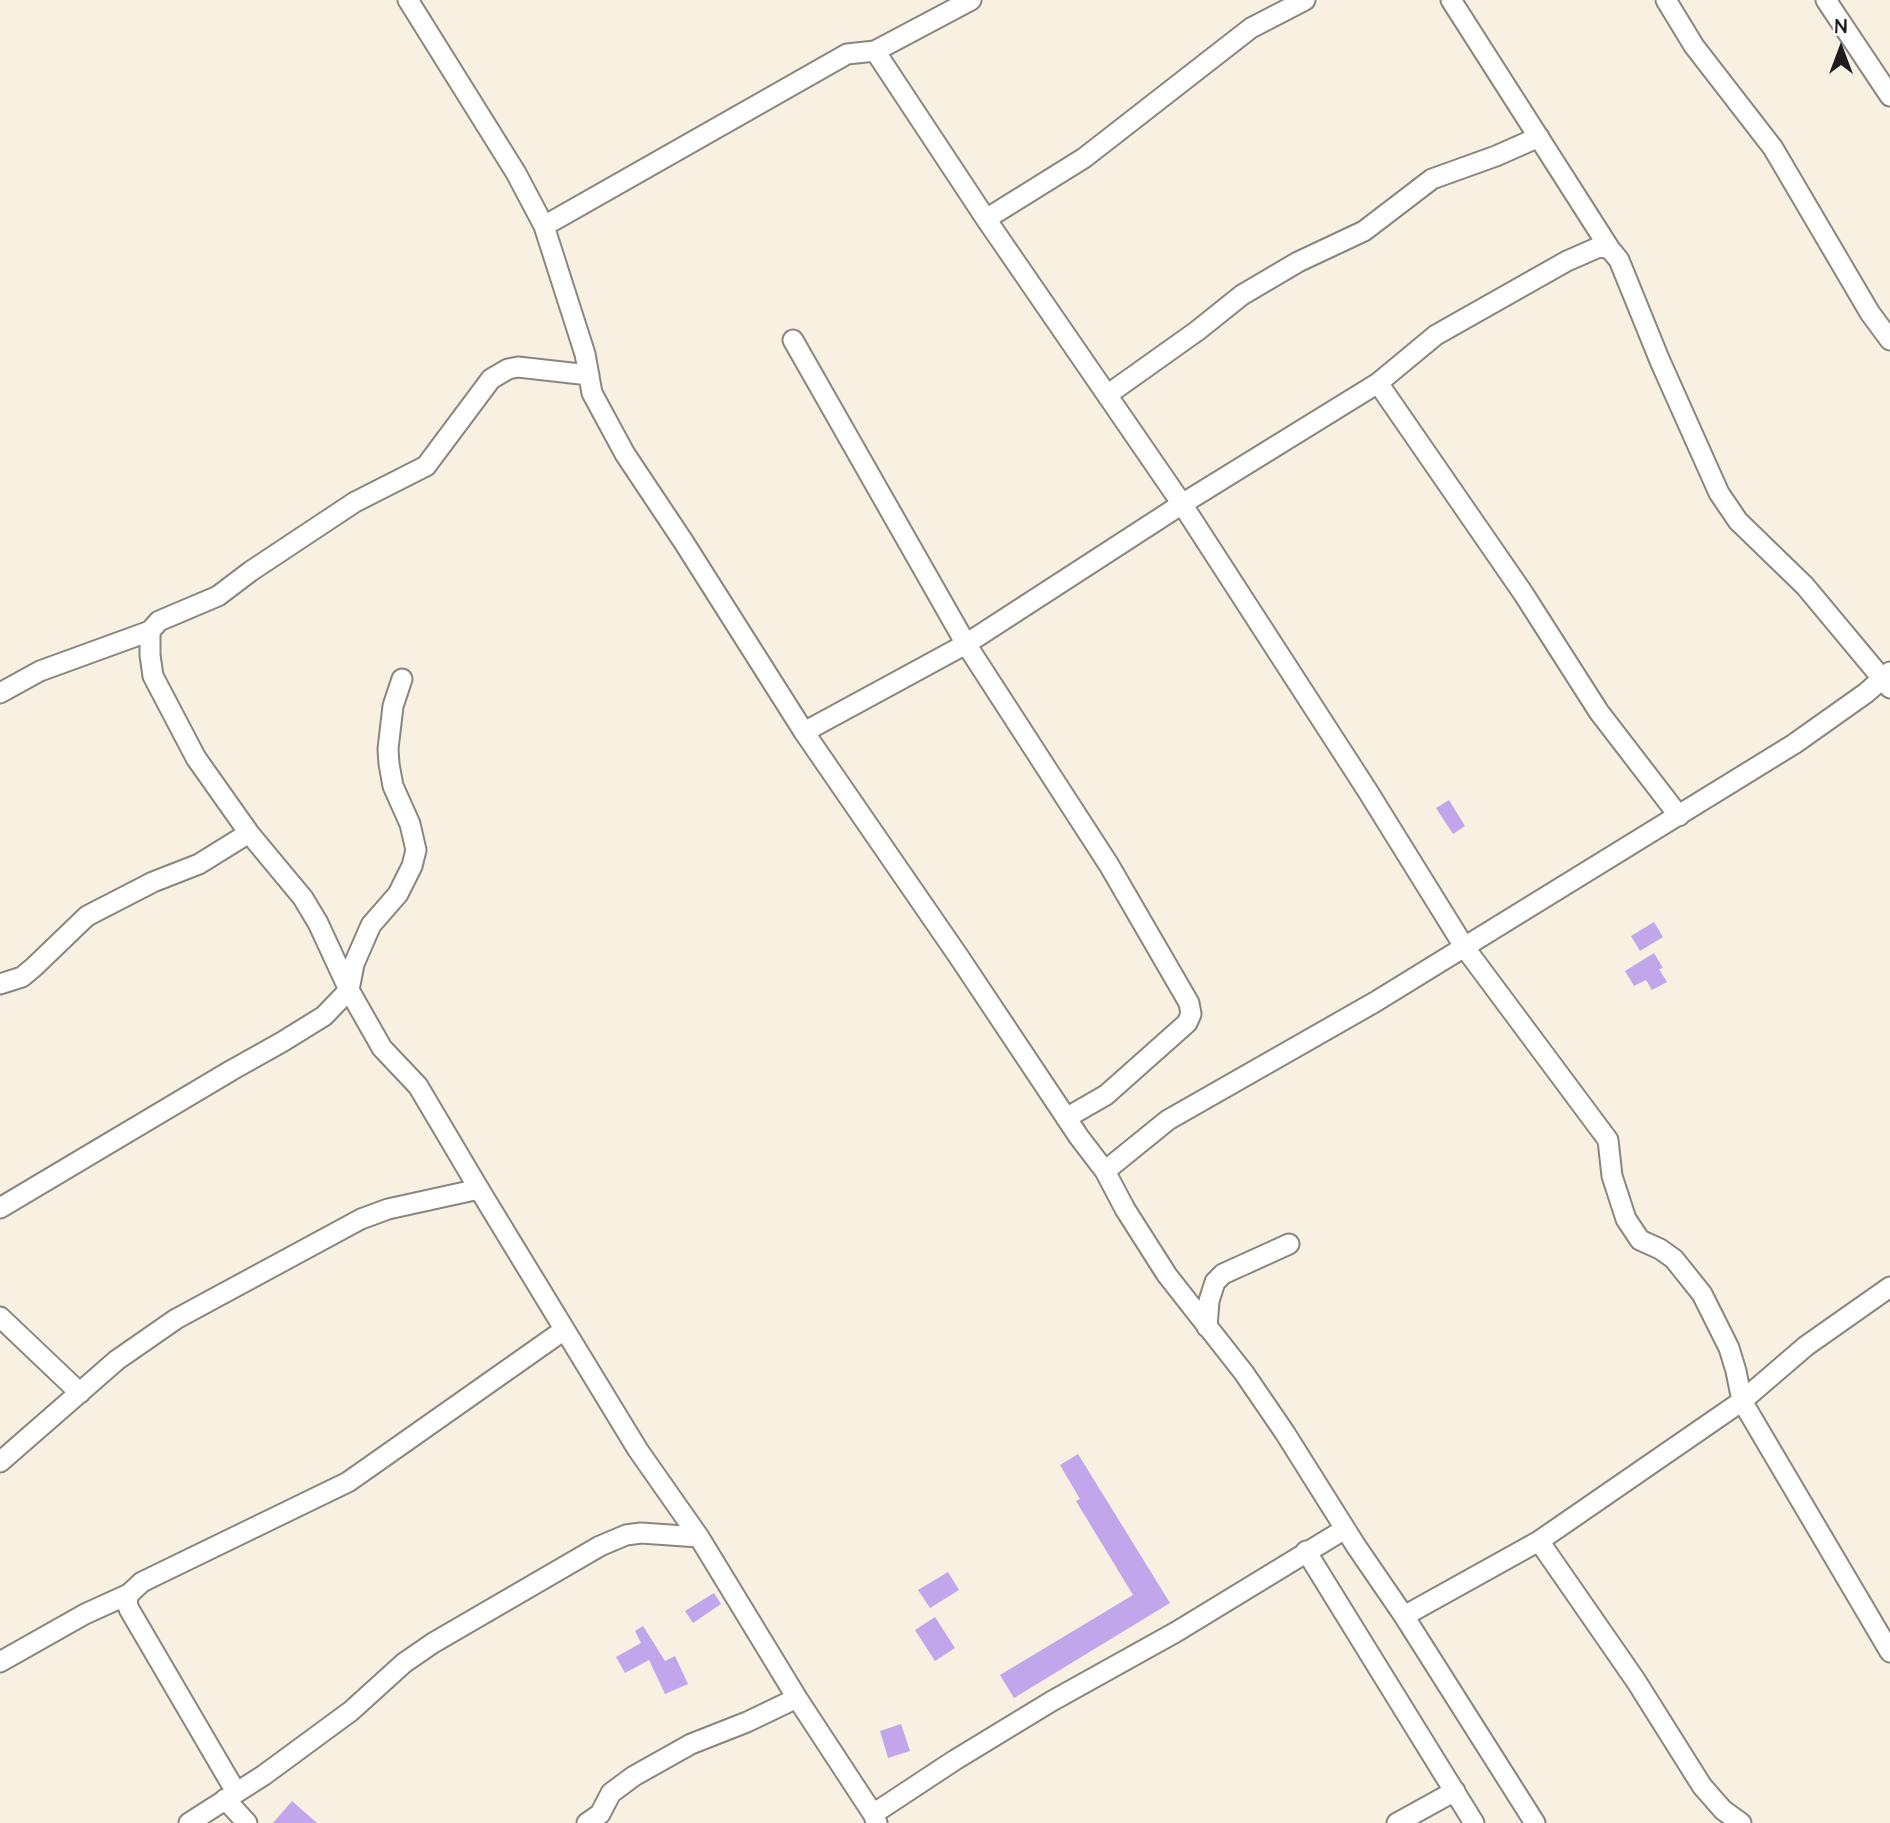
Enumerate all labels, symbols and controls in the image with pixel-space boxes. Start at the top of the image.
north arrow [1806,14,1876,84]
text: N [1835,14,1847,41]

